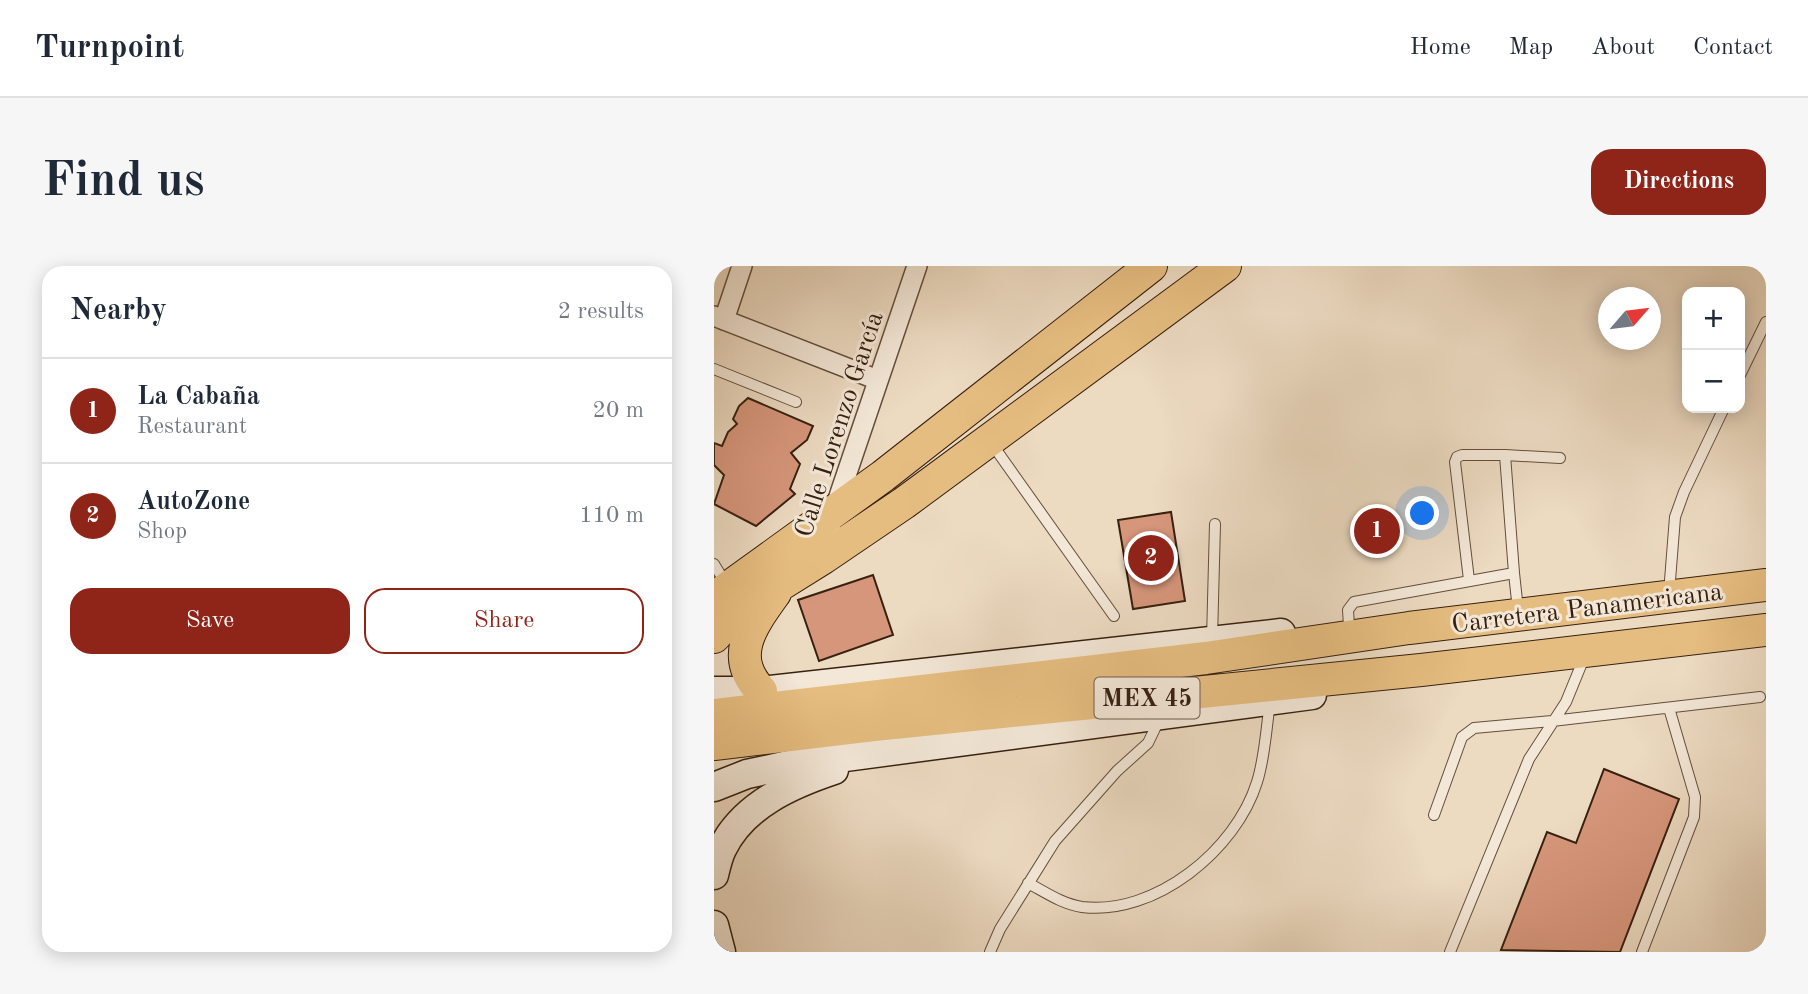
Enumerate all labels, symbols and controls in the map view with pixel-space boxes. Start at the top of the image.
text: Turnpoint [35,32,184,65]
text: Home [1410,36,1471,60]
text: Map [1509,36,1553,60]
text: About [1591,36,1655,60]
text: Contact [1693,36,1773,60]
button: Directions [1591,149,1766,215]
text: Find us [42,158,205,207]
north arrow [1598,287,1661,350]
map controls [1682,287,1745,413]
button: + [1682,287,1745,350]
text: Nearby [70,296,167,326]
text: 2 results [558,300,644,323]
street label: Calle Lorenzo García [791,308,889,541]
button: − [1682,350,1745,413]
text: La Cabaña [137,384,260,410]
text: 1 [86,399,100,422]
text: 20 m [593,399,644,422]
text: Restaurant [137,415,247,438]
text: AutoZone [137,489,250,515]
your location [1405,496,1439,530]
text: 2 [86,504,100,527]
text: 110 m [579,504,644,527]
pin: 1 [1354,505,1400,557]
text: Shop [137,520,187,543]
pin: 2 [1128,532,1174,584]
street label: Carretera Panamericana [1450,579,1724,639]
button: Save [70,588,350,654]
button: Share [364,588,644,654]
road number: MEX 45 [1094,678,1200,718]

